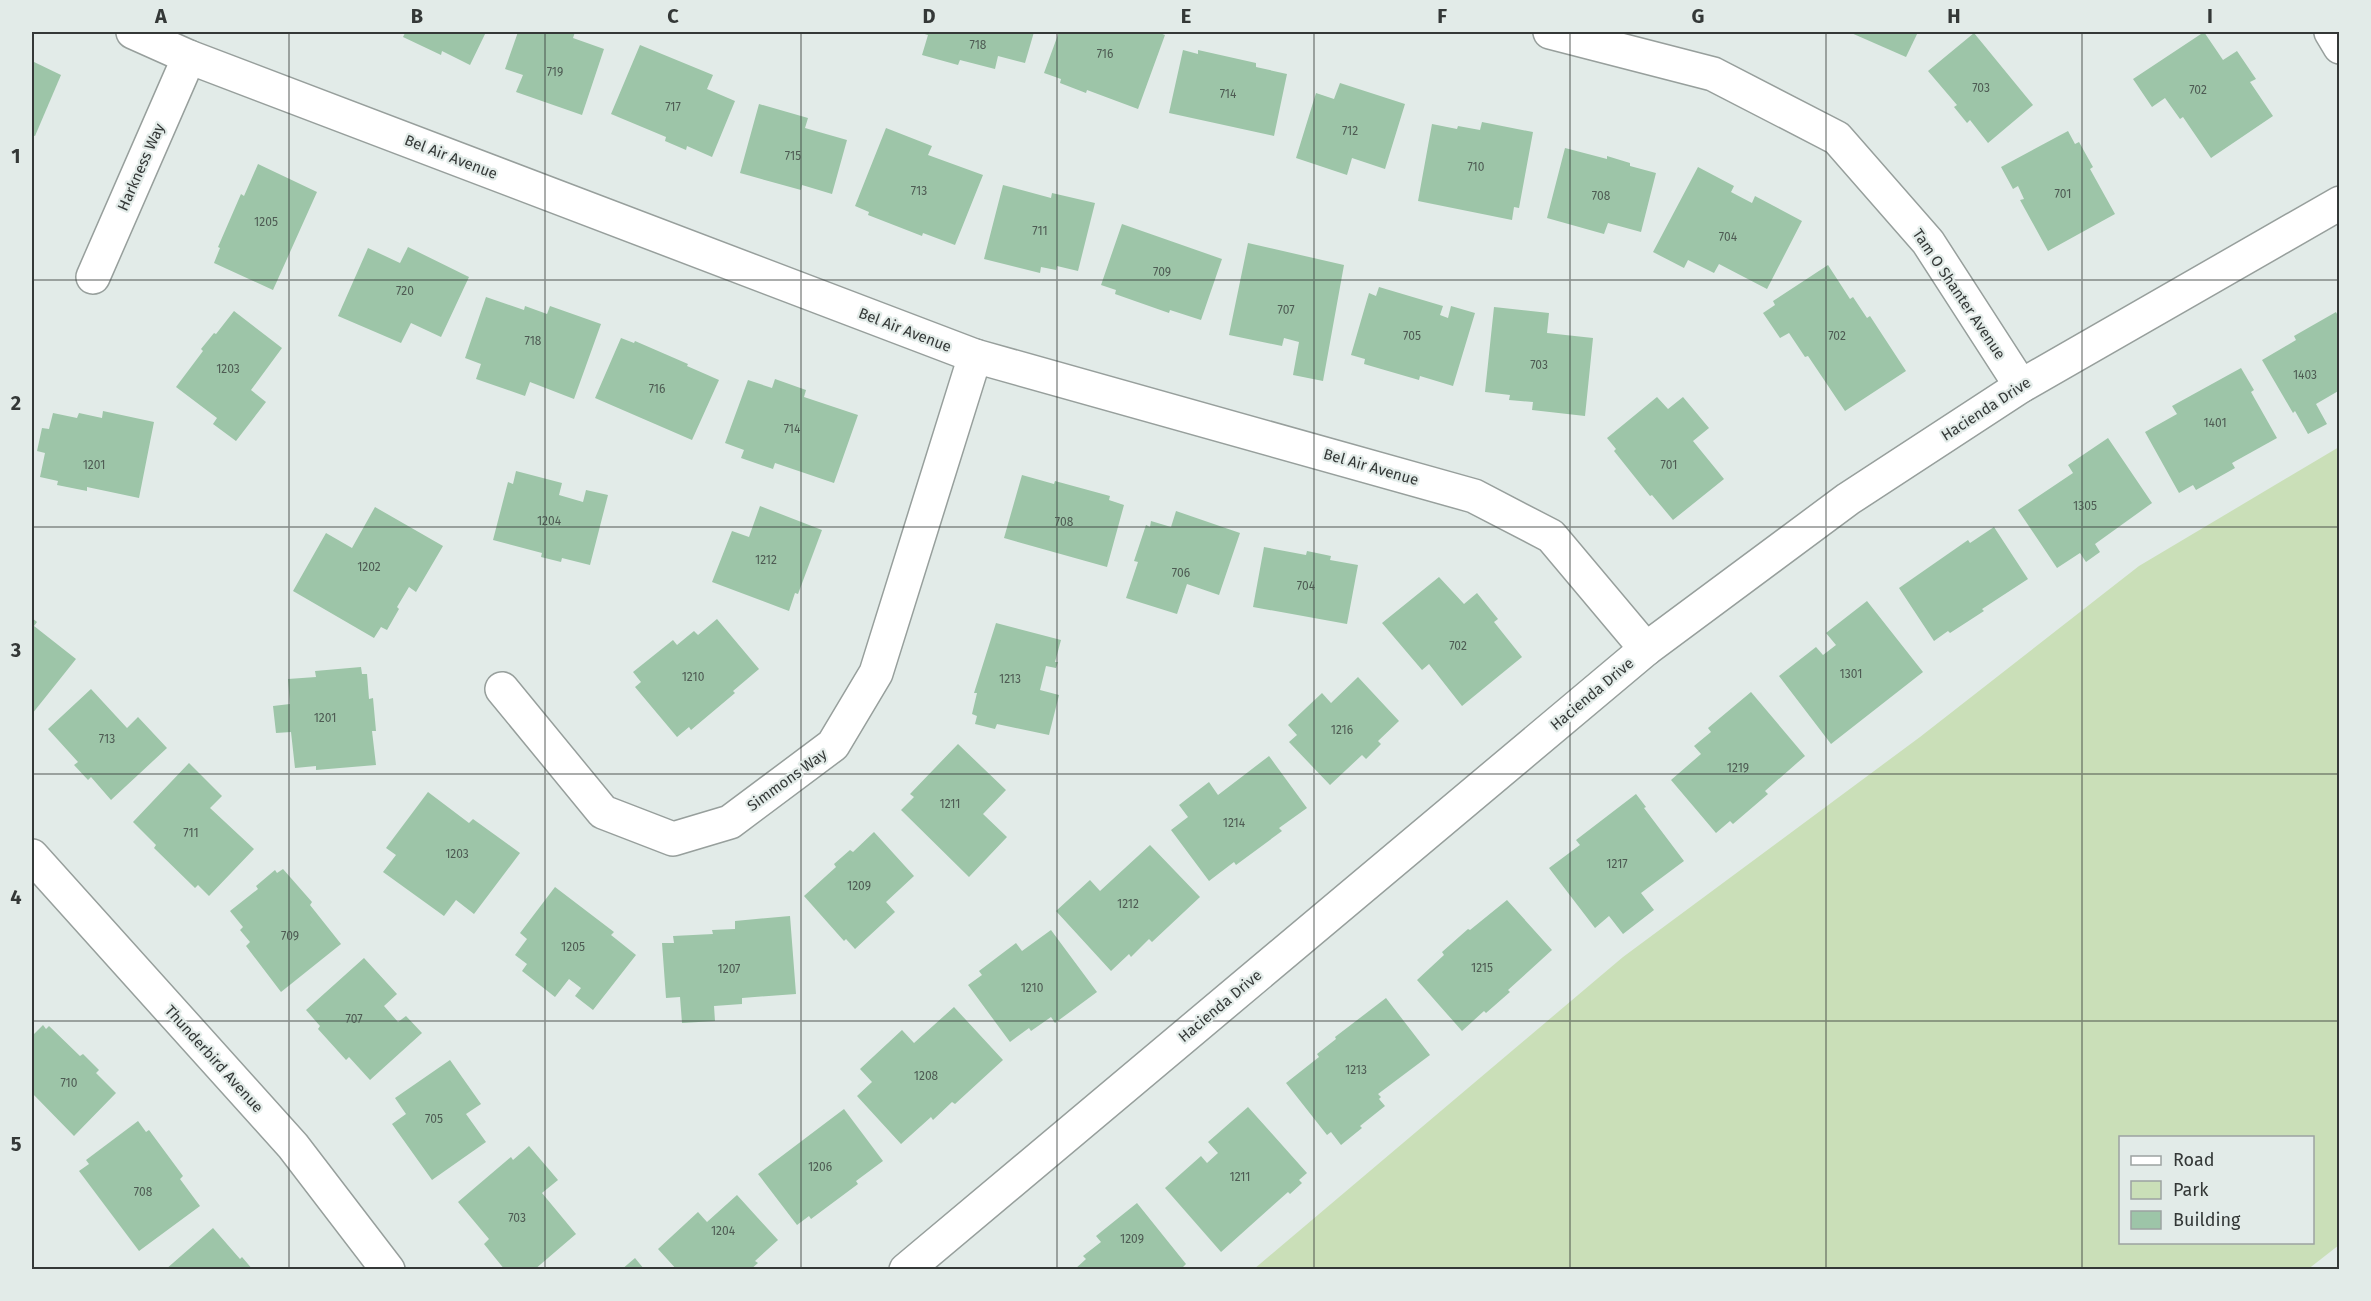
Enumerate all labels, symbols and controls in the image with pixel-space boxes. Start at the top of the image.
text: A [154,4,168,28]
text: B [411,4,423,28]
text: C [667,4,679,28]
text: D [922,4,936,28]
text: E [1181,4,1191,28]
text: F [1437,4,1447,28]
text: G [1692,4,1704,28]
text: H [1947,4,1961,28]
text: I [2207,4,2213,28]
house number: 718 [970,38,987,52]
house number: 716 [1097,47,1113,61]
house number: 719 [547,65,563,79]
house number: 703 [1972,81,1990,95]
house number: 702 [2189,83,2207,97]
house number: 714 [1220,87,1237,101]
house number: 717 [665,100,681,114]
street label: Harkness Way [114,120,169,214]
house number: 712 [1342,124,1358,138]
street label: Bel Air Avenue [402,131,500,183]
text: 1 [11,144,21,168]
house number: 715 [785,149,801,163]
house number: 710 [1467,160,1485,174]
house number: 713 [911,184,927,198]
house number: 701 [2055,187,2071,201]
house number: 708 [1592,189,1611,203]
house number: 1205 [254,215,278,229]
house number: 711 [1032,224,1048,238]
street label: Tam O Shanter Avenue [1909,225,2009,363]
house number: 704 [1719,230,1738,244]
house number: 709 [1153,265,1171,279]
house number: 720 [396,284,414,298]
house number: 707 [1278,303,1294,317]
street label: Bel Air Avenue [856,304,954,356]
house number: 705 [1403,329,1421,343]
house number: 702 [1828,329,1846,343]
house number: 718 [525,334,542,348]
house number: 703 [1530,358,1548,372]
house number: 1203 [216,362,240,376]
house number: 1403 [2293,368,2317,382]
street label: Hacienda Drive [1938,373,2034,445]
house number: 716 [649,382,665,396]
text: 2 [11,391,21,415]
house number: 1401 [2203,416,2227,430]
house number: 714 [784,422,801,436]
street label: Bel Air Avenue [1321,445,1421,489]
house number: 1201 [83,458,105,472]
house number: 701 [1661,458,1677,472]
house number: 1305 [2073,499,2097,513]
house number: 1204 [537,514,562,528]
house number: 708 [1055,515,1074,529]
house number: 1212 [755,553,777,567]
house number: 1202 [357,560,381,574]
house number: 706 [1172,566,1190,580]
house number: 704 [1297,579,1316,593]
text: 3 [10,638,21,662]
house number: 702 [1449,639,1467,653]
street label: Hacienda Drive [1547,654,1637,734]
house number: 1301 [1840,667,1862,681]
house number: 1210 [682,670,705,684]
house number: 1213 [999,672,1021,686]
house number: 1201 [314,711,336,725]
house number: 1216 [1331,723,1353,737]
house number: 713 [99,732,115,746]
street label: Simmons Way [744,745,831,815]
house number: 1219 [1727,761,1749,775]
house number: 1211 [939,797,961,811]
house number: 1214 [1223,816,1246,830]
house number: 711 [183,826,199,840]
house number: 1203 [445,847,469,861]
house number: 1217 [1606,857,1628,871]
house number: 1209 [847,879,871,893]
text: 4 [10,885,22,909]
house number: 1212 [1117,897,1139,911]
house number: 709 [281,929,299,943]
house number: 1205 [561,940,585,954]
house number: 1215 [1471,961,1493,975]
house number: 1207 [718,962,740,976]
street label: Hacienda Drive [1175,966,1265,1046]
house number: 1210 [1021,981,1044,995]
street label: Thunderbird Avenue [161,1002,267,1116]
house number: 707 [346,1012,362,1026]
house number: 1213 [1345,1063,1367,1077]
house number: 1208 [914,1069,939,1083]
house number: 710 [60,1076,78,1090]
house number: 705 [425,1112,443,1126]
text: 5 [11,1132,22,1156]
legend [2119,1136,2314,1244]
text: Road [2173,1149,2215,1171]
house number: 1206 [808,1160,832,1174]
house number: 1211 [1229,1170,1251,1184]
text: Park [2173,1179,2209,1201]
house number: 708 [134,1185,153,1199]
text: Building [2173,1209,2241,1231]
house number: 703 [508,1211,526,1225]
house number: 1204 [711,1224,736,1238]
house number: 1209 [1120,1232,1144,1246]

